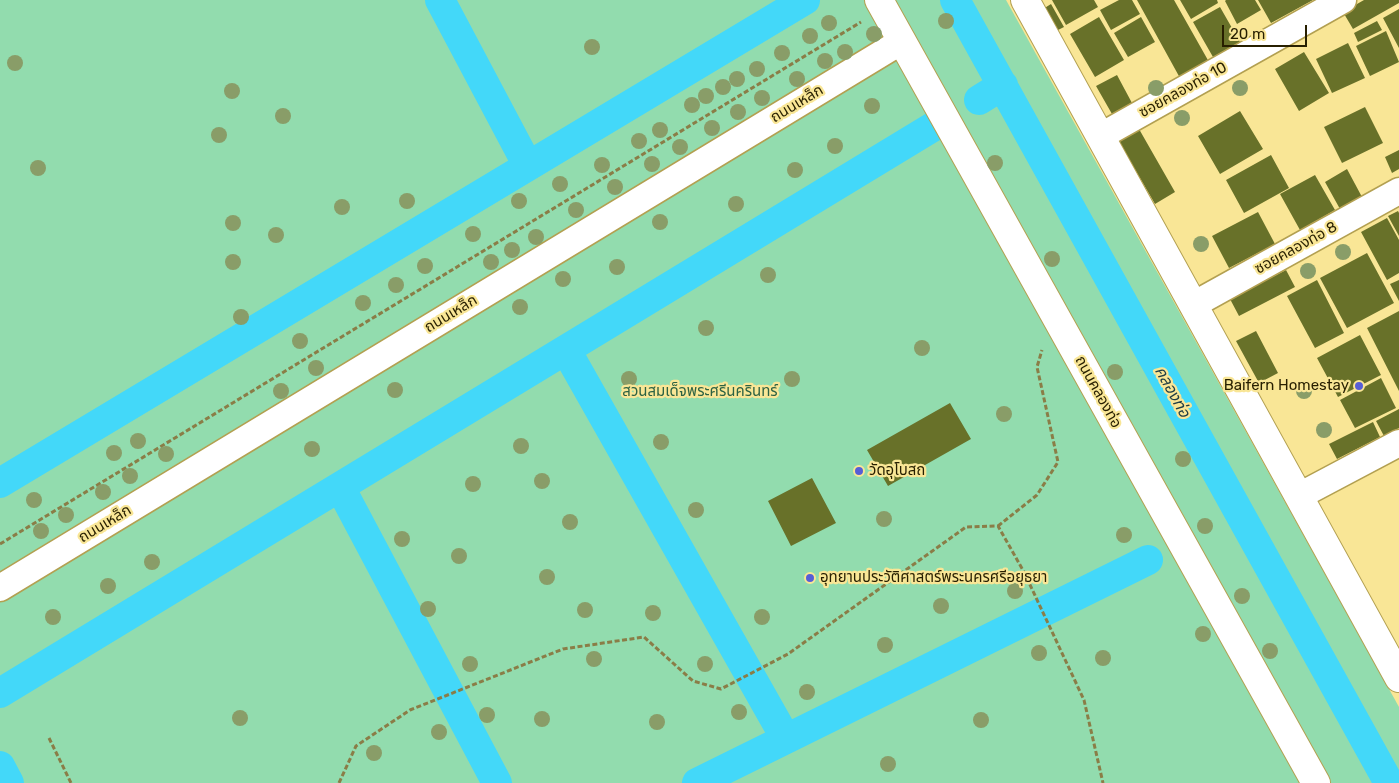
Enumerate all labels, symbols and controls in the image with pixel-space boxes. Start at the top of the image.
scale bar [1224,15,1309,47]
text: 20 m [1230,25,1265,43]
street label: ซอยคลองท่อ 10 [1136,58,1230,122]
street label: ถนนเหล็ก [767,81,827,127]
street label: ซอยคลองท่อ 8 [1252,218,1340,278]
street label: ถนนเหล็ก [421,291,481,337]
street label: ถนนคลองท่อ [1071,353,1125,431]
water label: คลองท่อ [1150,363,1194,421]
place label: Baifern Homestay [1224,377,1349,395]
marker: Baifern Homestay [1353,380,1365,392]
park label: สวนสมเด็จพระศรีนครินทร์ [622,383,778,401]
place label: วัดอุโบสถ [869,462,925,480]
marker: วัดอุโบสถ [853,465,865,477]
street label: ถนนเหล็ก [75,501,135,547]
place label: อุทยานประวัติศาสตร์พระนครศรีอยุธยา [820,569,1047,587]
marker: อุทยานประวัติศาสตร์พระนครศรีอยุธยา [804,572,816,584]

